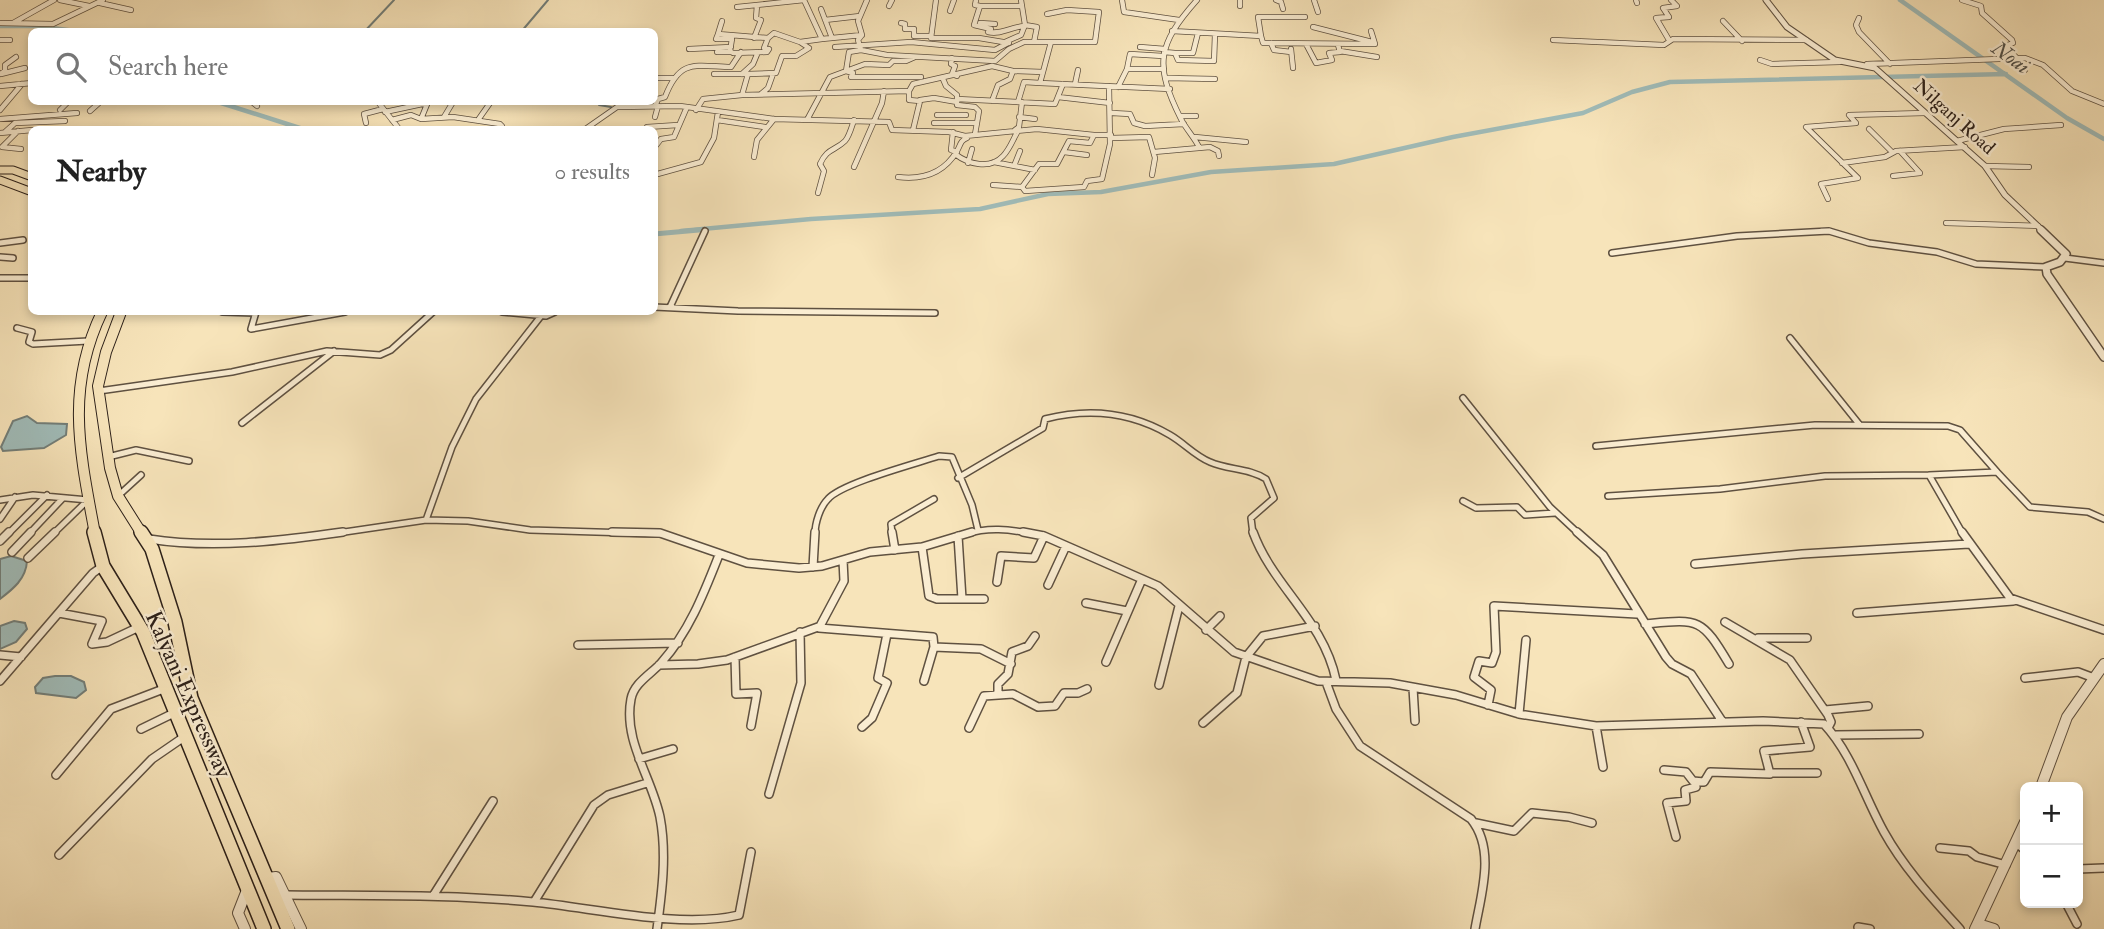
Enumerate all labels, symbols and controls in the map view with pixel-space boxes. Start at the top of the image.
search box [28,28,658,105]
water label: Noai [1986,34,2035,80]
icon: search [52,48,90,86]
text: Search here [108,51,228,83]
street label: Nilganj Road [1908,74,2001,160]
text: Nearby [56,153,146,190]
text: 0 results [554,157,630,186]
street label: Kalyani Expressway [138,606,239,783]
map controls [2020,782,2083,908]
button: + [2020,782,2083,845]
button: − [2020,845,2083,908]

